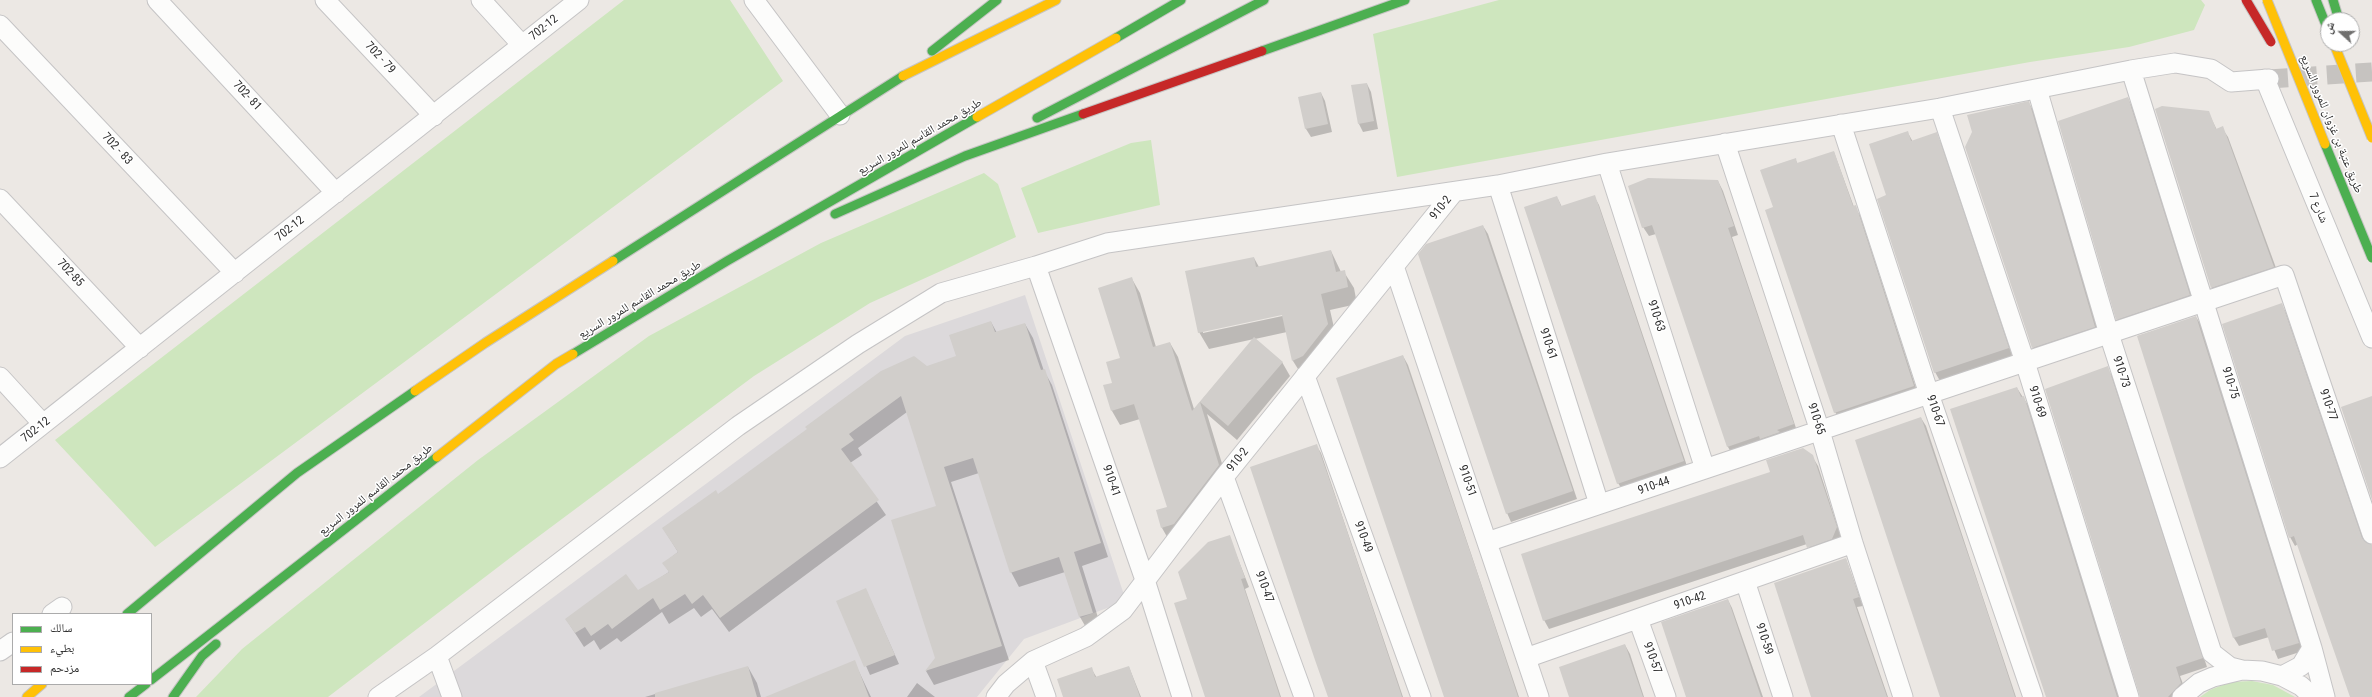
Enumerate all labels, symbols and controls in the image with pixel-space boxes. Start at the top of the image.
street label: 702-12 [527,12,561,44]
north arrow [2320,12,2360,52]
text: ش [2321,20,2337,36]
street label: 702 - 79 [362,39,398,77]
street label: طريق عتبة بن غزوان للمرور السريع [2297,53,2365,195]
street label: 702- 81 [230,78,264,114]
street label: طريق محمد القاسم للمرور السريع [856,96,984,178]
street label: 702 - 83 [99,130,135,168]
street label: شارع 7 [2305,191,2331,225]
street label: 910-2 [1427,193,1455,223]
street label: 702-12 [273,213,307,245]
street label: 702-85 [54,256,86,290]
street label: طريق محمد القاسم للمرور السريع [576,258,704,342]
street label: 910-63 [1644,298,1668,334]
street label: 910-61 [1536,326,1560,362]
street label: 910-73 [2109,354,2133,390]
street label: 910-75 [2218,365,2242,401]
street label: 910-69 [2025,384,2049,420]
street label: 910-77 [2316,387,2340,423]
street label: 910-67 [1923,393,1947,429]
street label: 910-65 [1804,401,1828,437]
street label: 702-12 [19,414,53,446]
street label: طريق محمد القاسم للمرور السريع [316,441,436,539]
street label: 910-2 [1224,445,1252,475]
street label: 910-41 [1099,463,1123,499]
street label: 910-51 [1455,463,1479,499]
street label: 910-44 [1636,474,1672,498]
street label: 910-49 [1351,519,1375,555]
street label: 910-47 [1252,569,1276,605]
street label: 910-42 [1672,589,1708,613]
legend [12,613,152,685]
text: سالك [50,621,72,635]
street label: 910-59 [1752,621,1776,657]
street label: 910-57 [1640,640,1664,676]
text: بطيء [50,641,74,655]
text: مزدحم [50,661,79,675]

